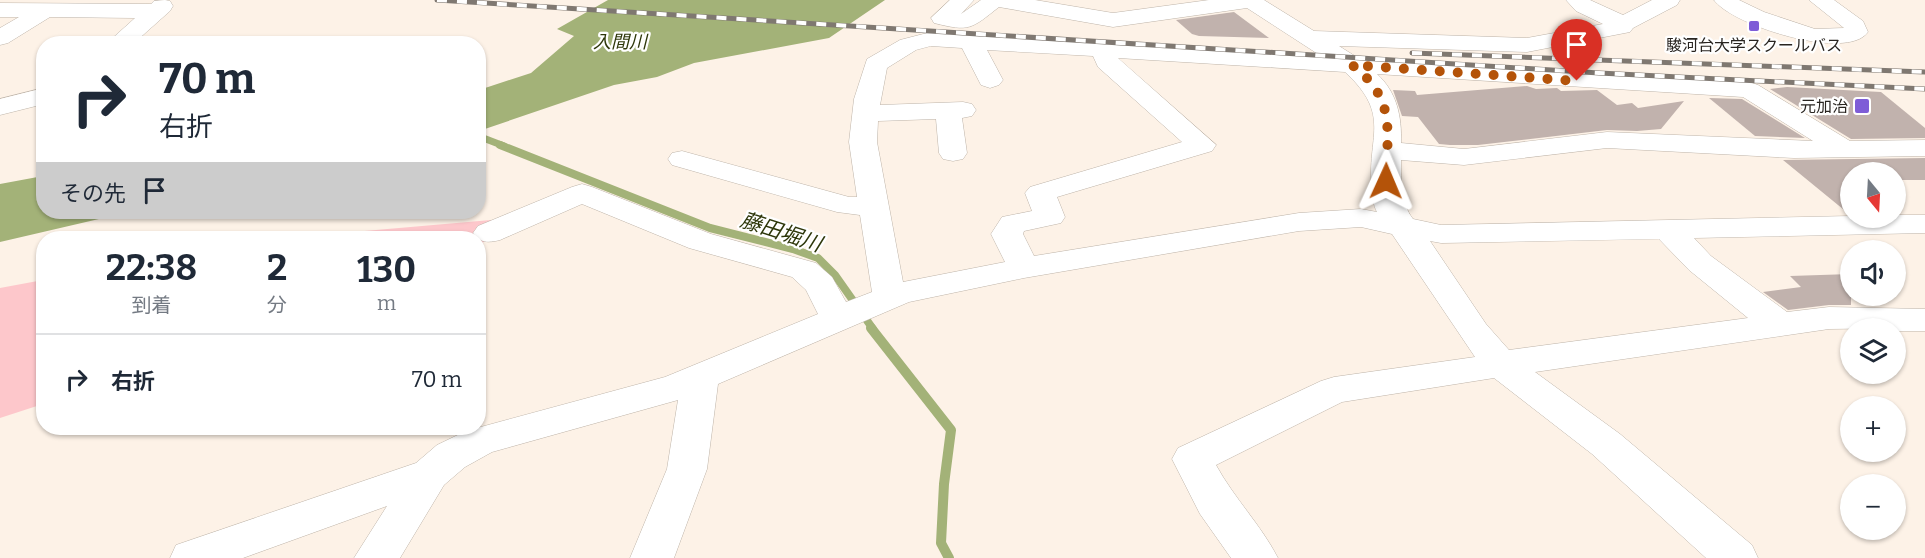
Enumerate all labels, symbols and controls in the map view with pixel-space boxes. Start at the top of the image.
pin [1551,19,1602,81]
marker: 駿河台大学スクールバス [1747,19,1761,33]
icon: arrive [1560,28,1593,61]
water label: 入間川 [593,31,649,53]
place label: 駿河台大学スクールバス [1666,36,1842,55]
text: 70 m [159,54,255,104]
icon: right [60,60,138,138]
place label: 元加治 [1800,97,1848,116]
marker: 元加治 [1853,97,1871,115]
text: 右折 [159,111,213,143]
position arrow [1354,149,1418,213]
north arrow [1840,162,1906,228]
map controls [1840,162,1906,540]
icon: arrive [138,174,171,207]
text: その先 [60,180,126,207]
water label: 藤田堀川 [737,207,827,258]
button: sound [1840,240,1906,306]
text: 22:38 [106,246,197,290]
text: 2 [267,246,287,290]
text: 130 [357,248,416,292]
text: m [377,291,396,315]
text: 到着 [131,293,171,317]
text: 分 [267,293,287,317]
button: layers [1840,318,1906,384]
icon: right [60,363,93,396]
text: 70 m [412,366,462,393]
text: 右折 [111,368,155,395]
button: + [1840,396,1906,462]
button: − [1840,474,1906,540]

